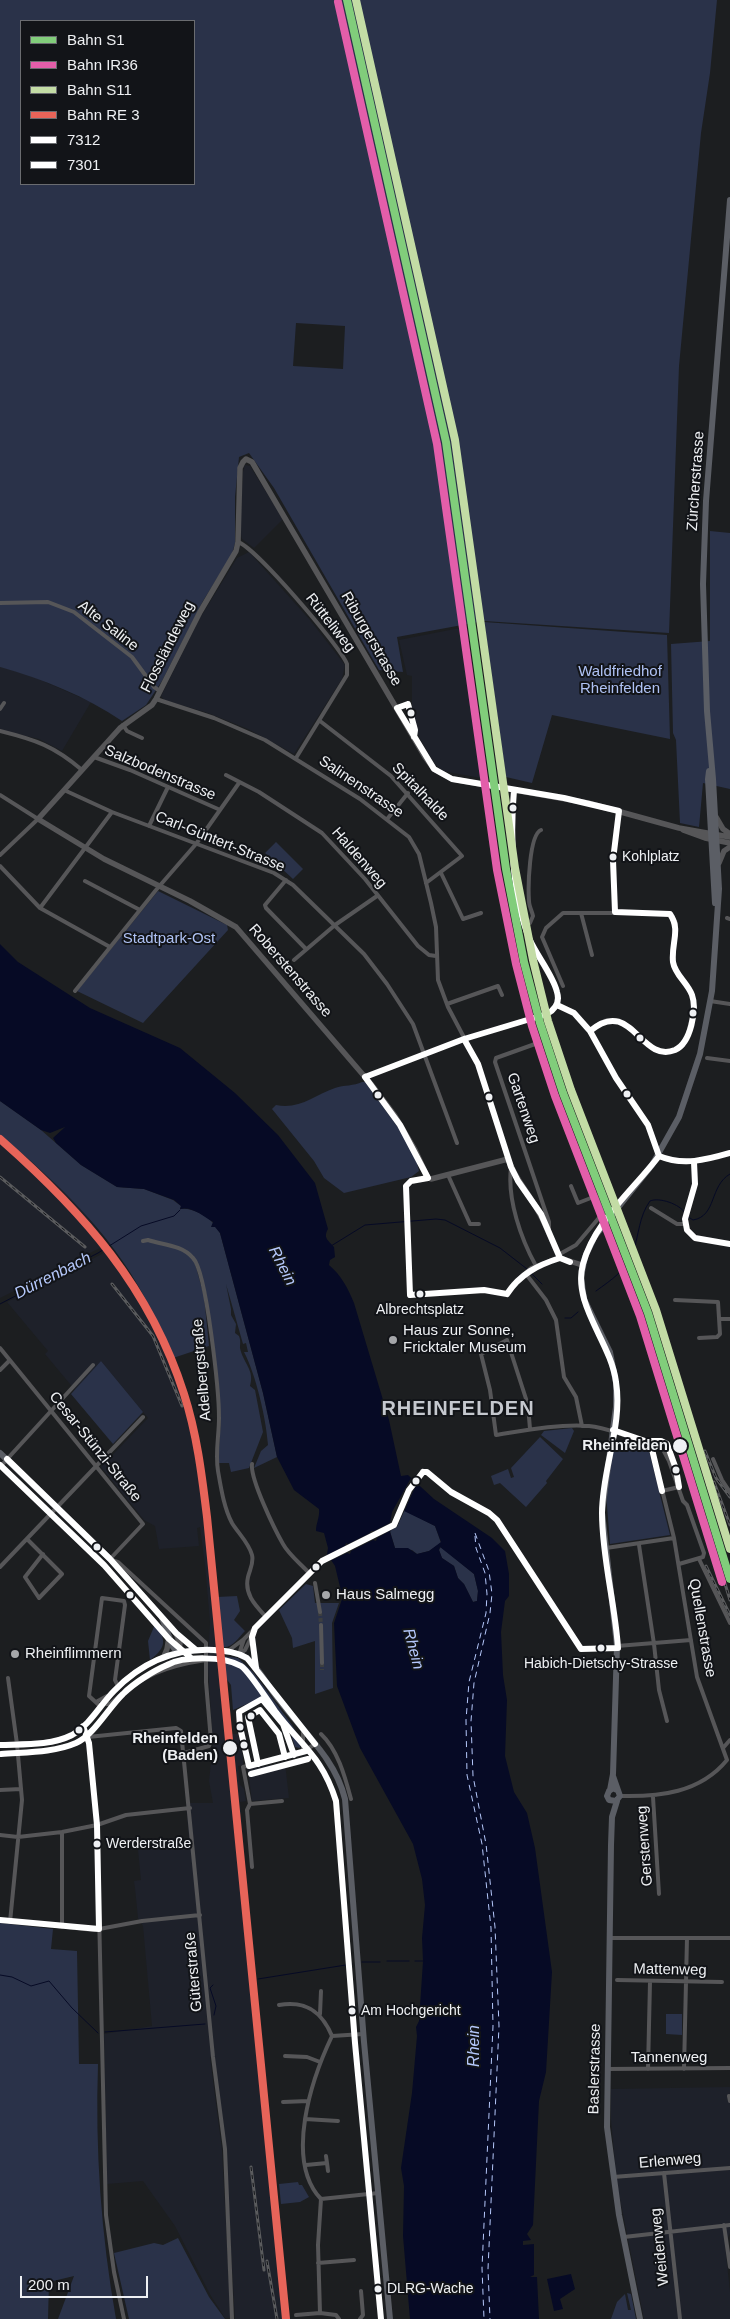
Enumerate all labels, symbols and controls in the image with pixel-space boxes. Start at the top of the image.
legend [20,20,195,185]
text: Bahn S1 [67,31,125,48]
text: Bahn IR36 [67,56,138,73]
text: Bahn S11 [67,81,132,98]
text: Bahn RE 3 [67,106,140,123]
text: 7312 [67,131,100,148]
text: 7301 [67,156,100,173]
street label: Zürcherstrasse [684,430,708,532]
street label: Riburgerstrasse [337,589,405,689]
street label: Rütteliweg [301,590,359,656]
street label: Alte Saline [74,597,142,655]
street label: Flossländeweg [137,598,199,696]
park label: Waldfriedhof Rheinfelden [578,663,662,698]
unlabelled marker [406,708,416,718]
street label: Salzbodenstrasse [102,741,218,805]
street label: Salinenstrasse [315,752,407,822]
street label: Spitalhalde [388,759,452,825]
unlabelled marker [508,803,518,813]
street label: Carl-Güntert-Strasse [152,808,288,876]
street label: Haldenweg [328,824,390,892]
place label: Kohlplatz [622,849,680,865]
marker: Kohlplatz [608,852,618,862]
street label: Roberstenstrasse [245,921,335,1021]
park label: Stadtpark-Ost [123,930,215,948]
unlabelled marker [688,1008,698,1018]
unlabelled marker [635,1033,645,1043]
street label: Gartenweg [503,1070,543,1146]
unlabelled marker [622,1089,632,1099]
unlabelled marker [373,1090,383,1100]
unlabelled marker [484,1092,494,1102]
water label: Rhein [264,1243,300,1289]
water label: Dürrenbach [11,1248,95,1304]
marker: Albrechtsplatz [415,1289,425,1299]
place label: Albrechtsplatz [376,1302,464,1318]
street label: Adelbergstraße [189,1318,215,1422]
place label: Haus zur Sonne, Fricktaler Museum [403,1322,526,1357]
marker: Haus zur Sonne, Fricktaler Museum [387,1334,399,1346]
street label: Cesar-Stünzi-Straße [45,1388,145,1506]
district label: RHEINFELDEN [380,1397,536,1421]
place label: Rheinfelden [582,1437,668,1455]
marker: Rheinfelden [671,1437,689,1455]
unlabelled marker [671,1465,681,1475]
unlabelled marker [411,1476,421,1486]
unlabelled marker [92,1542,102,1552]
unlabelled marker [311,1562,321,1572]
street label: Quellenstrasse [684,1577,720,1679]
place label: Haus Salmegg [336,1586,434,1604]
marker: Haus Salmegg [320,1589,332,1601]
unlabelled marker [125,1590,135,1600]
water label: Rhein [398,1626,428,1672]
marker: Habich-Dietschy-Strasse [596,1643,606,1653]
place label: Rheinflimmern [25,1645,122,1663]
marker: Rheinflimmern [9,1648,21,1660]
place label: Habich-Dietschy-Strasse [524,1656,678,1672]
unlabelled marker [246,1711,256,1721]
unlabelled marker [235,1722,245,1732]
unlabelled marker [74,1725,84,1735]
place label: Rheinfelden (Baden) [132,1730,218,1765]
marker: Rheinfelden (Baden) [221,1739,239,1757]
unlabelled marker [239,1740,249,1750]
street label: Gerstenweg [633,1805,657,1887]
place label: Werderstraße [106,1836,191,1852]
marker: Werderstraße [92,1839,102,1849]
street label: Güterstraße [182,1931,206,2013]
street label: Mattenweg [633,1960,707,1980]
place label: Am Hochgericht [361,2003,461,2019]
marker: Am Hochgericht [347,2006,357,2016]
street label: Baslerstrasse [585,2023,605,2115]
water label: Rhein [465,2025,485,2067]
street label: Tannenweg [631,2049,707,2067]
street label: Erlenweg [638,2149,702,2173]
street label: Weidenweg [647,2207,673,2287]
scale bar [22,2266,150,2298]
text: 200 m [28,2276,70,2293]
place label: DLRG-Wache [387,2281,474,2297]
marker: DLRG-Wache [373,2284,383,2294]

